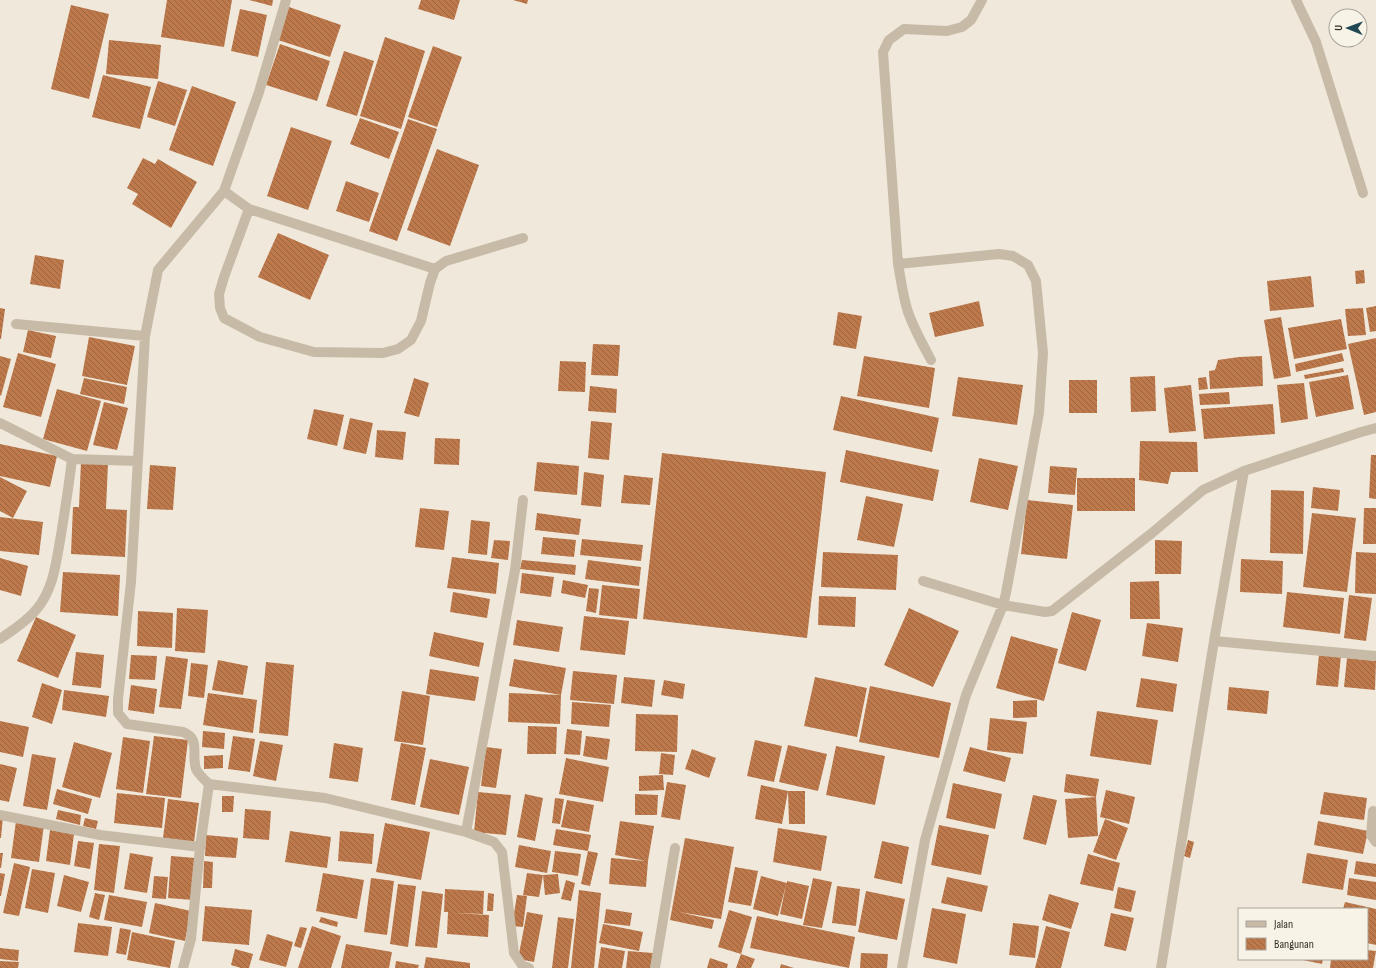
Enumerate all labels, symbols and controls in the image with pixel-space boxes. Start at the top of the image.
north arrow [1328,8,1368,48]
text: U [1332,25,1345,31]
legend [1238,908,1368,960]
text: Jalan [1273,917,1293,932]
text: Bangunan [1274,937,1314,952]

